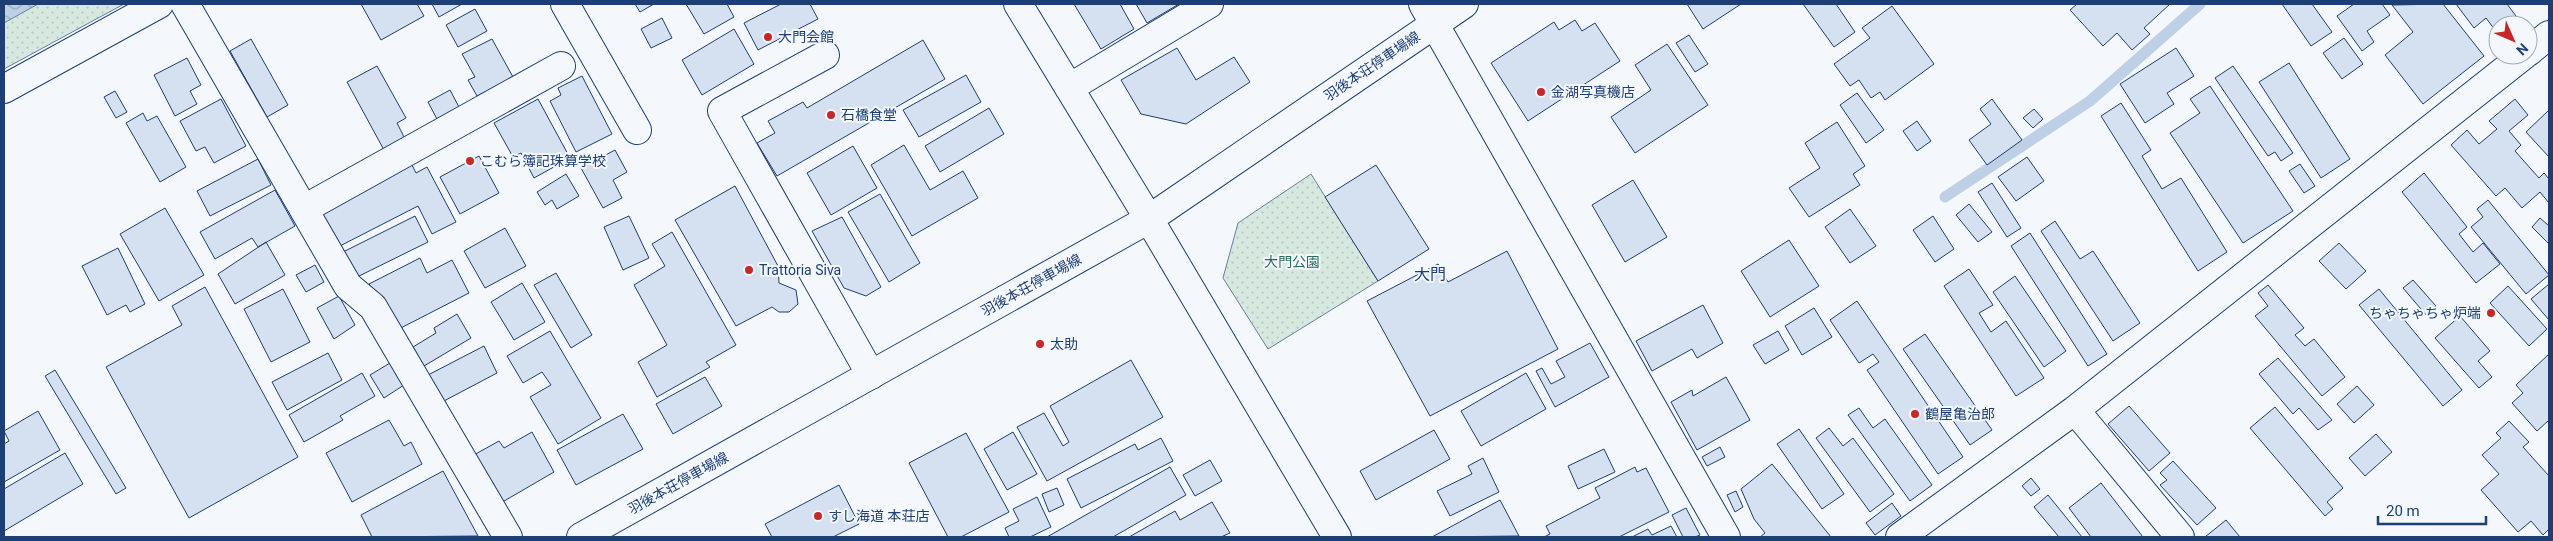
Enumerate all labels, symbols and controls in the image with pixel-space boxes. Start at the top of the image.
north arrow [2488,15,2538,65]
street label: 羽後本荘停車場線 [1321,28,1423,104]
place label: 大門会館 [778,29,834,45]
marker: 大門会館 [762,31,774,43]
text: N [2513,40,2531,58]
place label: 金湖写真機店 [1551,84,1635,100]
marker: 金湖写真機店 [1535,86,1547,98]
place label: 石橋食堂 [841,107,897,123]
marker: 石橋食堂 [825,109,837,121]
place label: こむら簿記珠算学校 [480,153,606,169]
marker: こむら簿記珠算学校 [464,155,476,167]
street label: 羽後本荘停車場線 [978,251,1084,319]
park label: 大門公園 [1264,254,1320,270]
place label: Trattoria Siva [759,262,841,278]
marker: Trattoria Siva [743,264,755,276]
district label: 大門 [1414,265,1446,284]
place label: ちゃちゃちゃ炉端 [2369,305,2481,321]
marker: ちゃちゃちゃ炉端 [2485,307,2497,319]
place label: 太助 [1050,336,1078,352]
marker: 太助 [1034,338,1046,350]
place label: 鶴屋亀治郎 [1925,406,1995,422]
marker: 鶴屋亀治郎 [1909,408,1921,420]
street label: 羽後本荘停車場線 [625,449,731,517]
scale bar [2378,494,2486,526]
text: 20 m [2386,502,2420,520]
place label: すし海道 本荘店 [828,508,929,524]
marker: すし海道 本荘店 [812,510,824,522]

